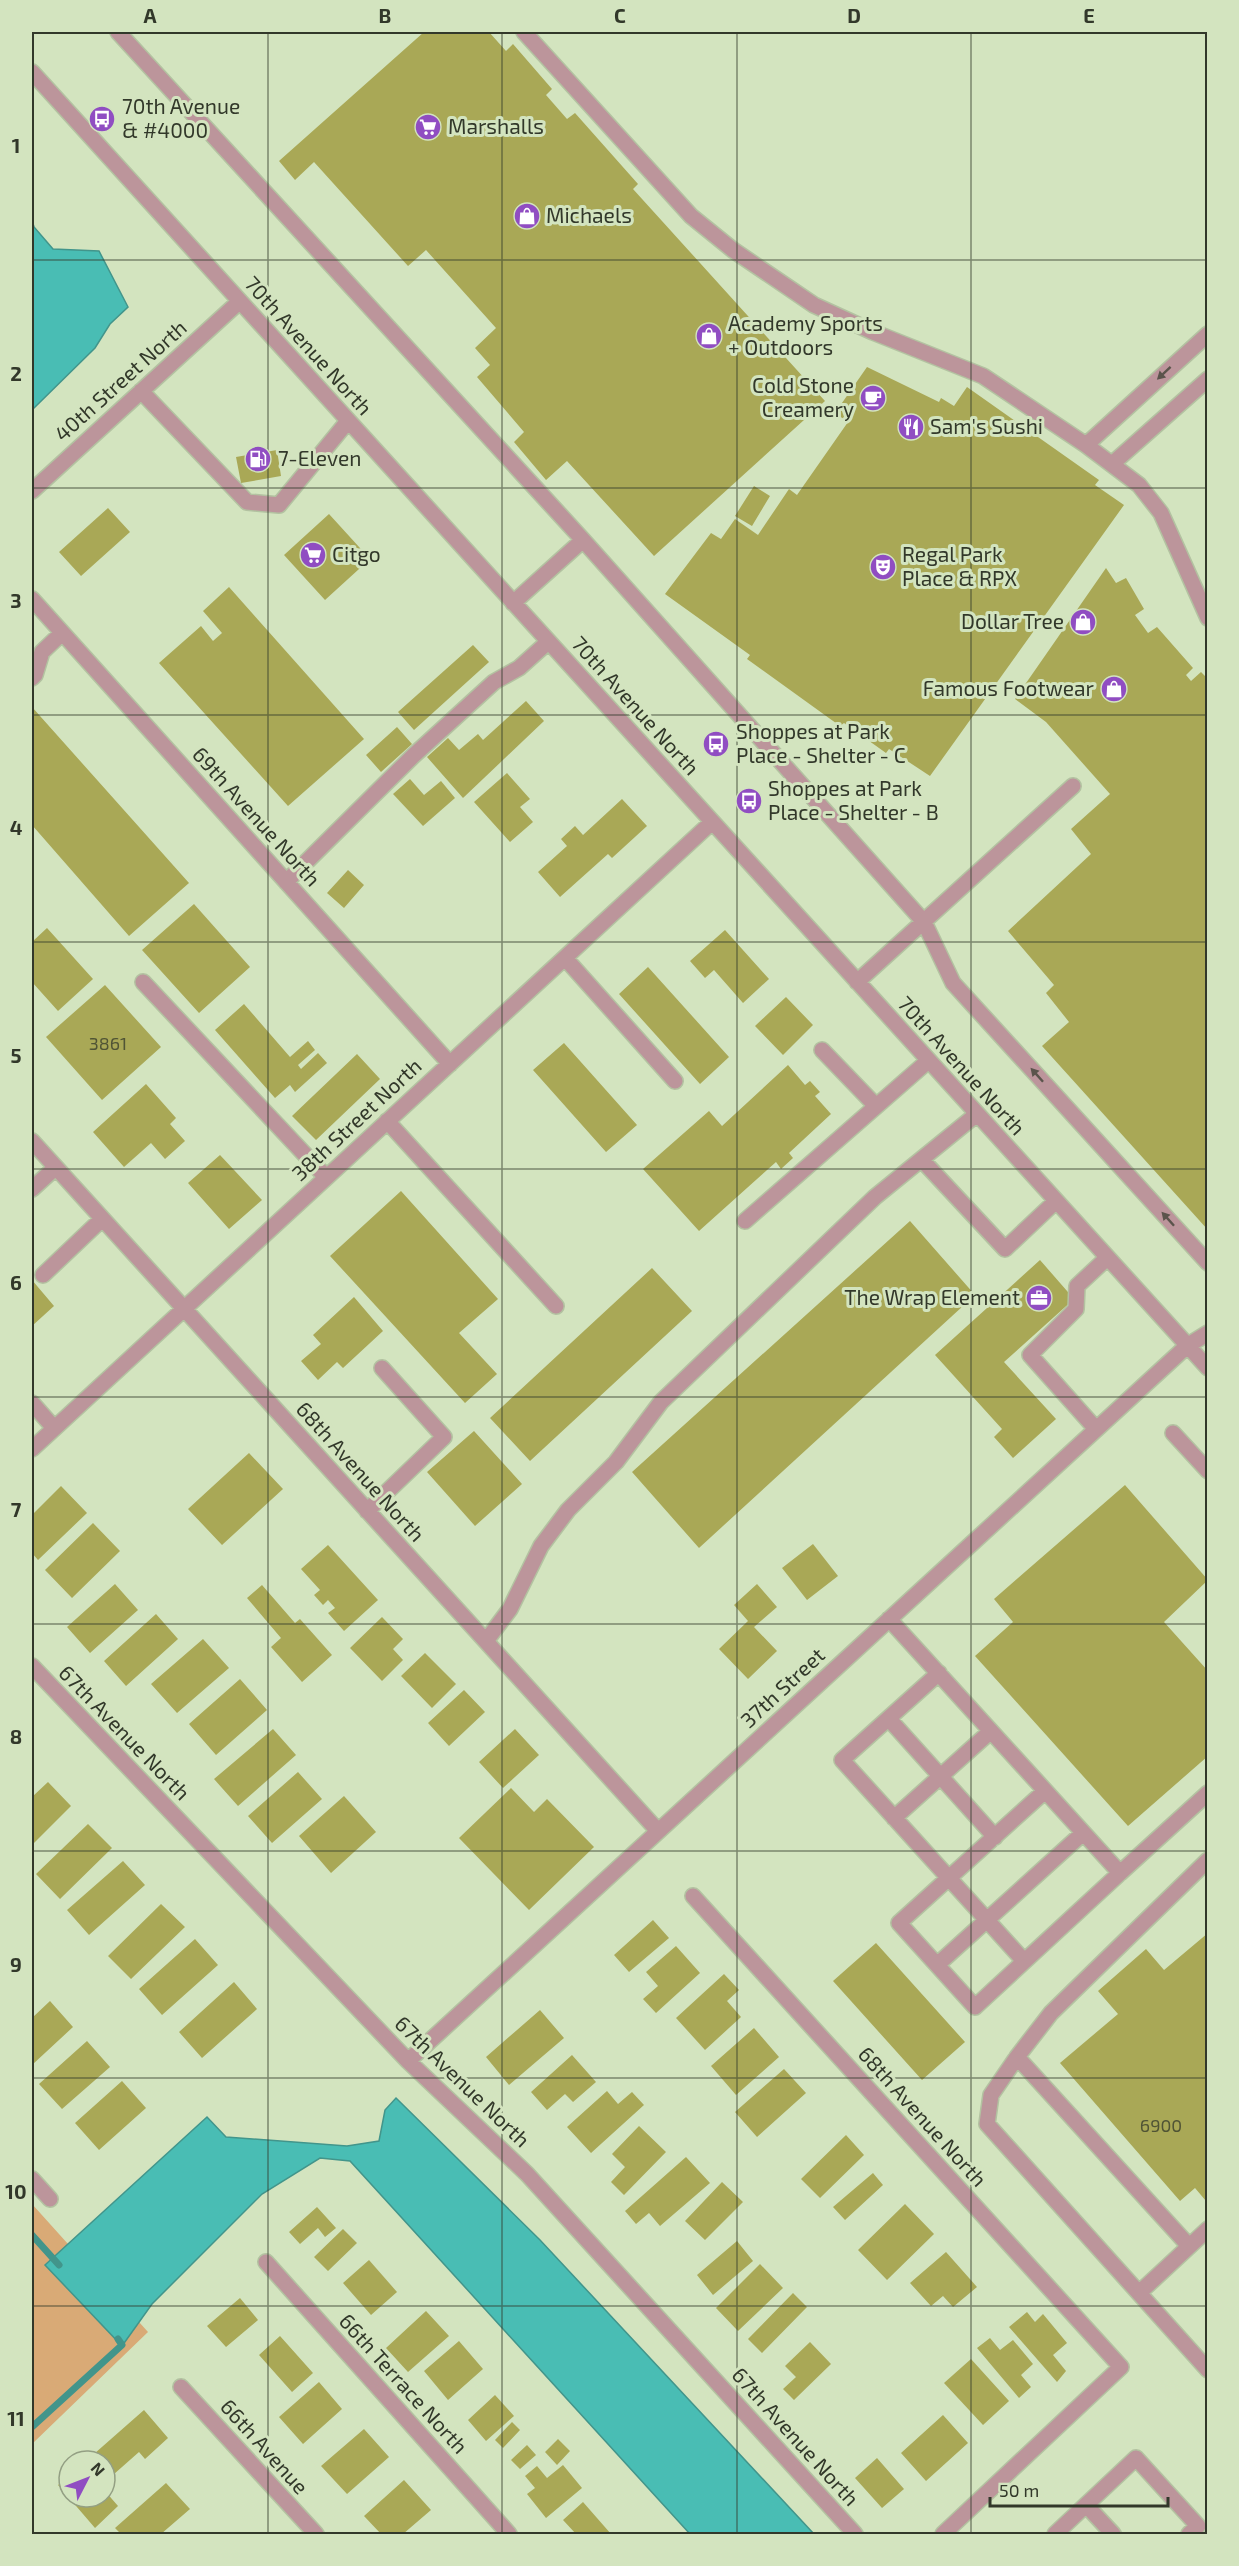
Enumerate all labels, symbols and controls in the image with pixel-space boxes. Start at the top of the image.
text: A [143,3,157,27]
text: B [379,3,391,27]
text: C [614,3,626,27]
text: D [847,3,861,27]
text: E [1083,3,1095,27]
place label: 70th Avenue & #4000 [122,93,240,142]
bus stop icon: 70th Avenue & #4000 [87,104,117,134]
supermarket icon: Marshalls [413,112,443,142]
place label: Marshalls [448,113,544,138]
text: 1 [12,133,20,157]
shop icon: Michaels [512,201,542,231]
place label: Michaels [546,202,632,227]
street label: 70th Avenue North [240,270,378,420]
place label: Academy Sports + Outdoors [728,310,883,359]
street label: 40th Street North [49,314,191,446]
shop icon: Academy Sports + Outdoors [694,321,724,351]
text: 2 [10,361,22,385]
one-way arrow [1157,366,1172,380]
place label: Cold Stone Creamery [752,372,854,421]
cafe icon: Cold Stone Creamery [858,383,888,413]
restaurant icon: Sam's Sushi [896,412,926,442]
place label: Sam's Sushi [930,413,1043,438]
fuel station icon: 7-Eleven [243,444,273,474]
place label: 7-Eleven [278,445,361,470]
supermarket icon: Citgo [298,540,328,570]
place label: Citgo [332,541,381,566]
place label: Regal Park Place & RPX [902,541,1017,590]
theatre icon: Regal Park Place & RPX [868,552,898,582]
text: 3 [10,588,22,612]
shop icon: Dollar Tree [1068,607,1098,637]
place label: Dollar Tree [961,608,1064,633]
street label: 70th Avenue North [567,630,705,780]
shop icon: Famous Footwear [1099,674,1129,704]
place label: Famous Footwear [923,675,1095,700]
place label: Shoppes at Park Place - Shelter - C [736,718,906,767]
bus stop icon: Shoppes at Park Place - Shelter - C [701,729,731,759]
street label: 69th Avenue North [188,741,326,891]
place label: Shoppes at Park Place - Shelter - B [768,775,939,824]
bus stop icon: Shoppes at Park Place - Shelter - B [734,786,764,816]
text: 4 [10,815,23,839]
street label: 70th Avenue North [893,990,1031,1140]
house number: 3861 [89,1032,127,1054]
text: 5 [10,1043,22,1067]
street label: 38th Street North [286,1053,426,1185]
one-way arrow [1031,1068,1044,1083]
one-way arrow [1161,1212,1175,1227]
text: 6 [10,1270,22,1294]
office icon: The Wrap Element [1024,1283,1054,1313]
place label: The Wrap Element [844,1284,1020,1309]
street label: 68th Avenue North [292,1396,430,1546]
text: 7 [11,1497,22,1521]
street label: 37th Street [735,1642,829,1732]
street label: 67th Avenue North [54,1659,196,1805]
text: 8 [10,1724,22,1748]
text: 9 [10,1952,22,1976]
street label: 67th Avenue North [390,2010,536,2152]
street label: 68th Avenue North [854,2041,992,2191]
house number: 6900 [1140,2114,1182,2136]
text: 10 [5,2179,27,2203]
street label: 66th Terrace North [335,2308,473,2458]
street label: 67th Avenue North [727,2362,865,2510]
street label: 66th Avenue [216,2393,314,2498]
text: 11 [7,2406,25,2430]
north arrow [57,2449,117,2509]
text: N [88,2458,109,2479]
scale bar [990,2470,1168,2508]
text: 50 m [999,2479,1039,2501]

